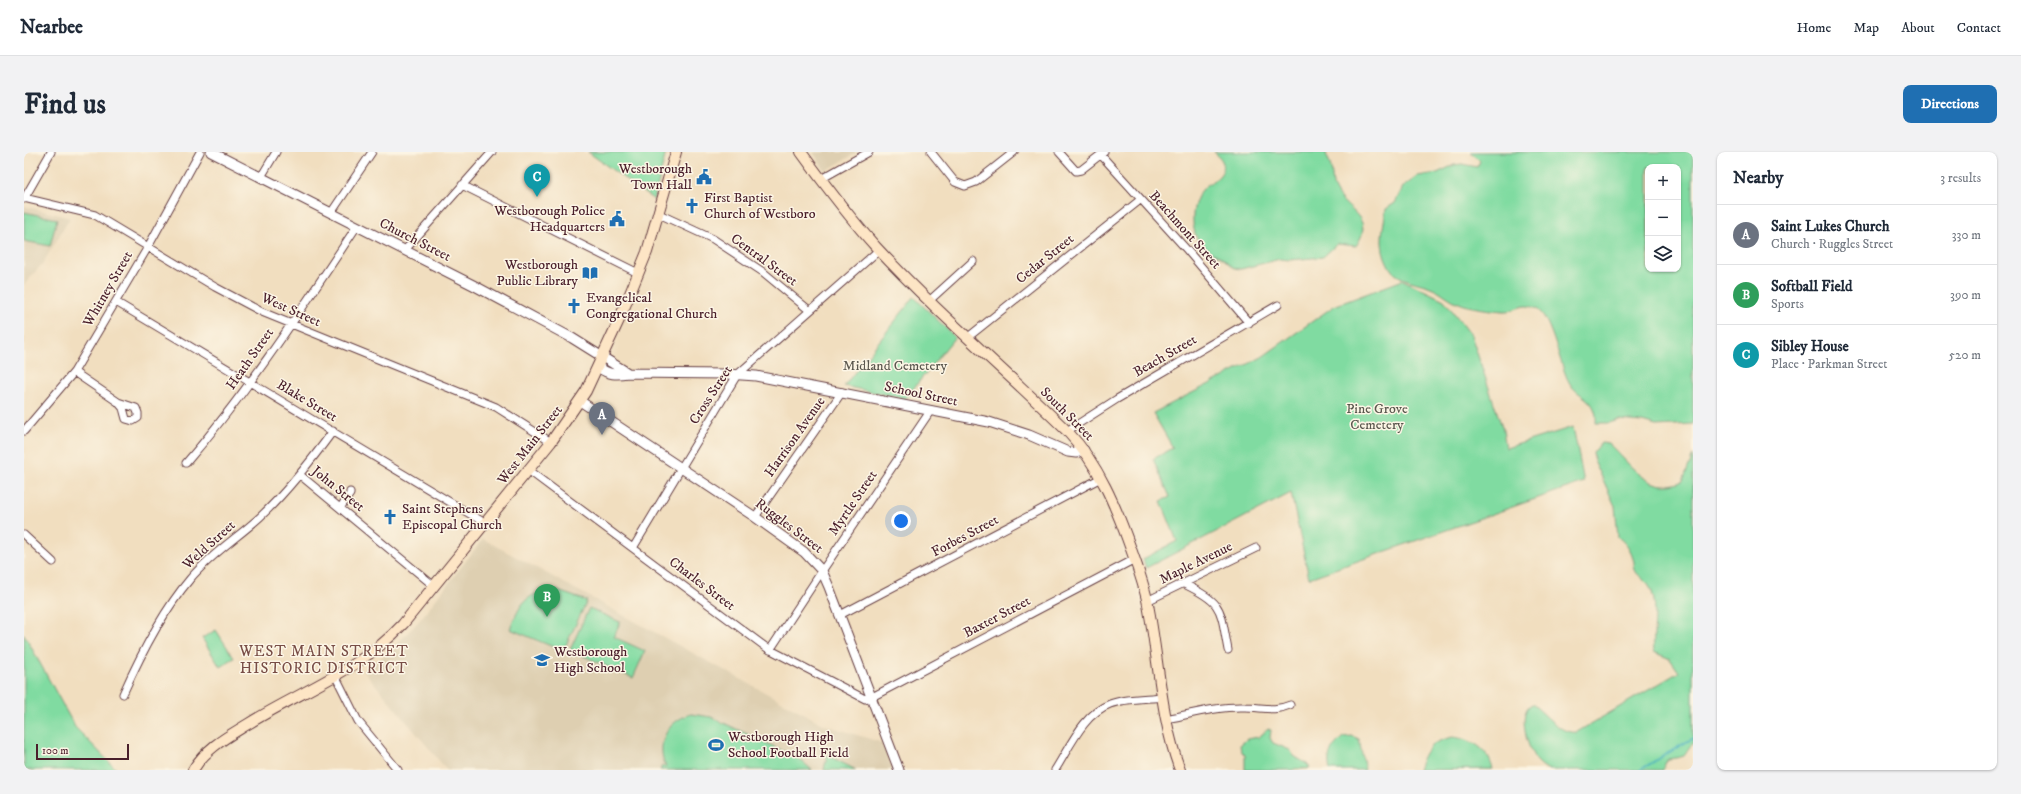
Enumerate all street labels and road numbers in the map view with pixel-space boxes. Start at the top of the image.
street label: Beachmont Street [1145,187,1225,273]
street label: Church Street [376,214,454,266]
street label: Central Street [727,230,801,291]
street label: Cedar Street [1012,230,1078,288]
street label: Whitney Street [79,248,137,331]
street label: West Street [258,289,324,331]
street label: Heath Street [222,324,278,393]
street label: Beach Street [1130,330,1200,381]
street label: Cross Street [685,362,737,428]
street label: Blake Street [273,376,341,426]
street label: School Street [883,377,960,411]
street label: South Street [1036,383,1098,445]
street label: Harrison Avenue [761,393,829,481]
street label: West Main Street [493,401,567,489]
street label: John Street [306,461,368,516]
street label: Myrtle Street [825,466,882,539]
street label: Ruggles Street [751,495,827,558]
street label: Forbes Street [928,511,1002,561]
street label: Weld Street [178,516,240,574]
street label: Maple Avenue [1157,538,1236,588]
street label: Charles Street [665,553,739,615]
street label: Baxter Street [960,592,1034,642]

